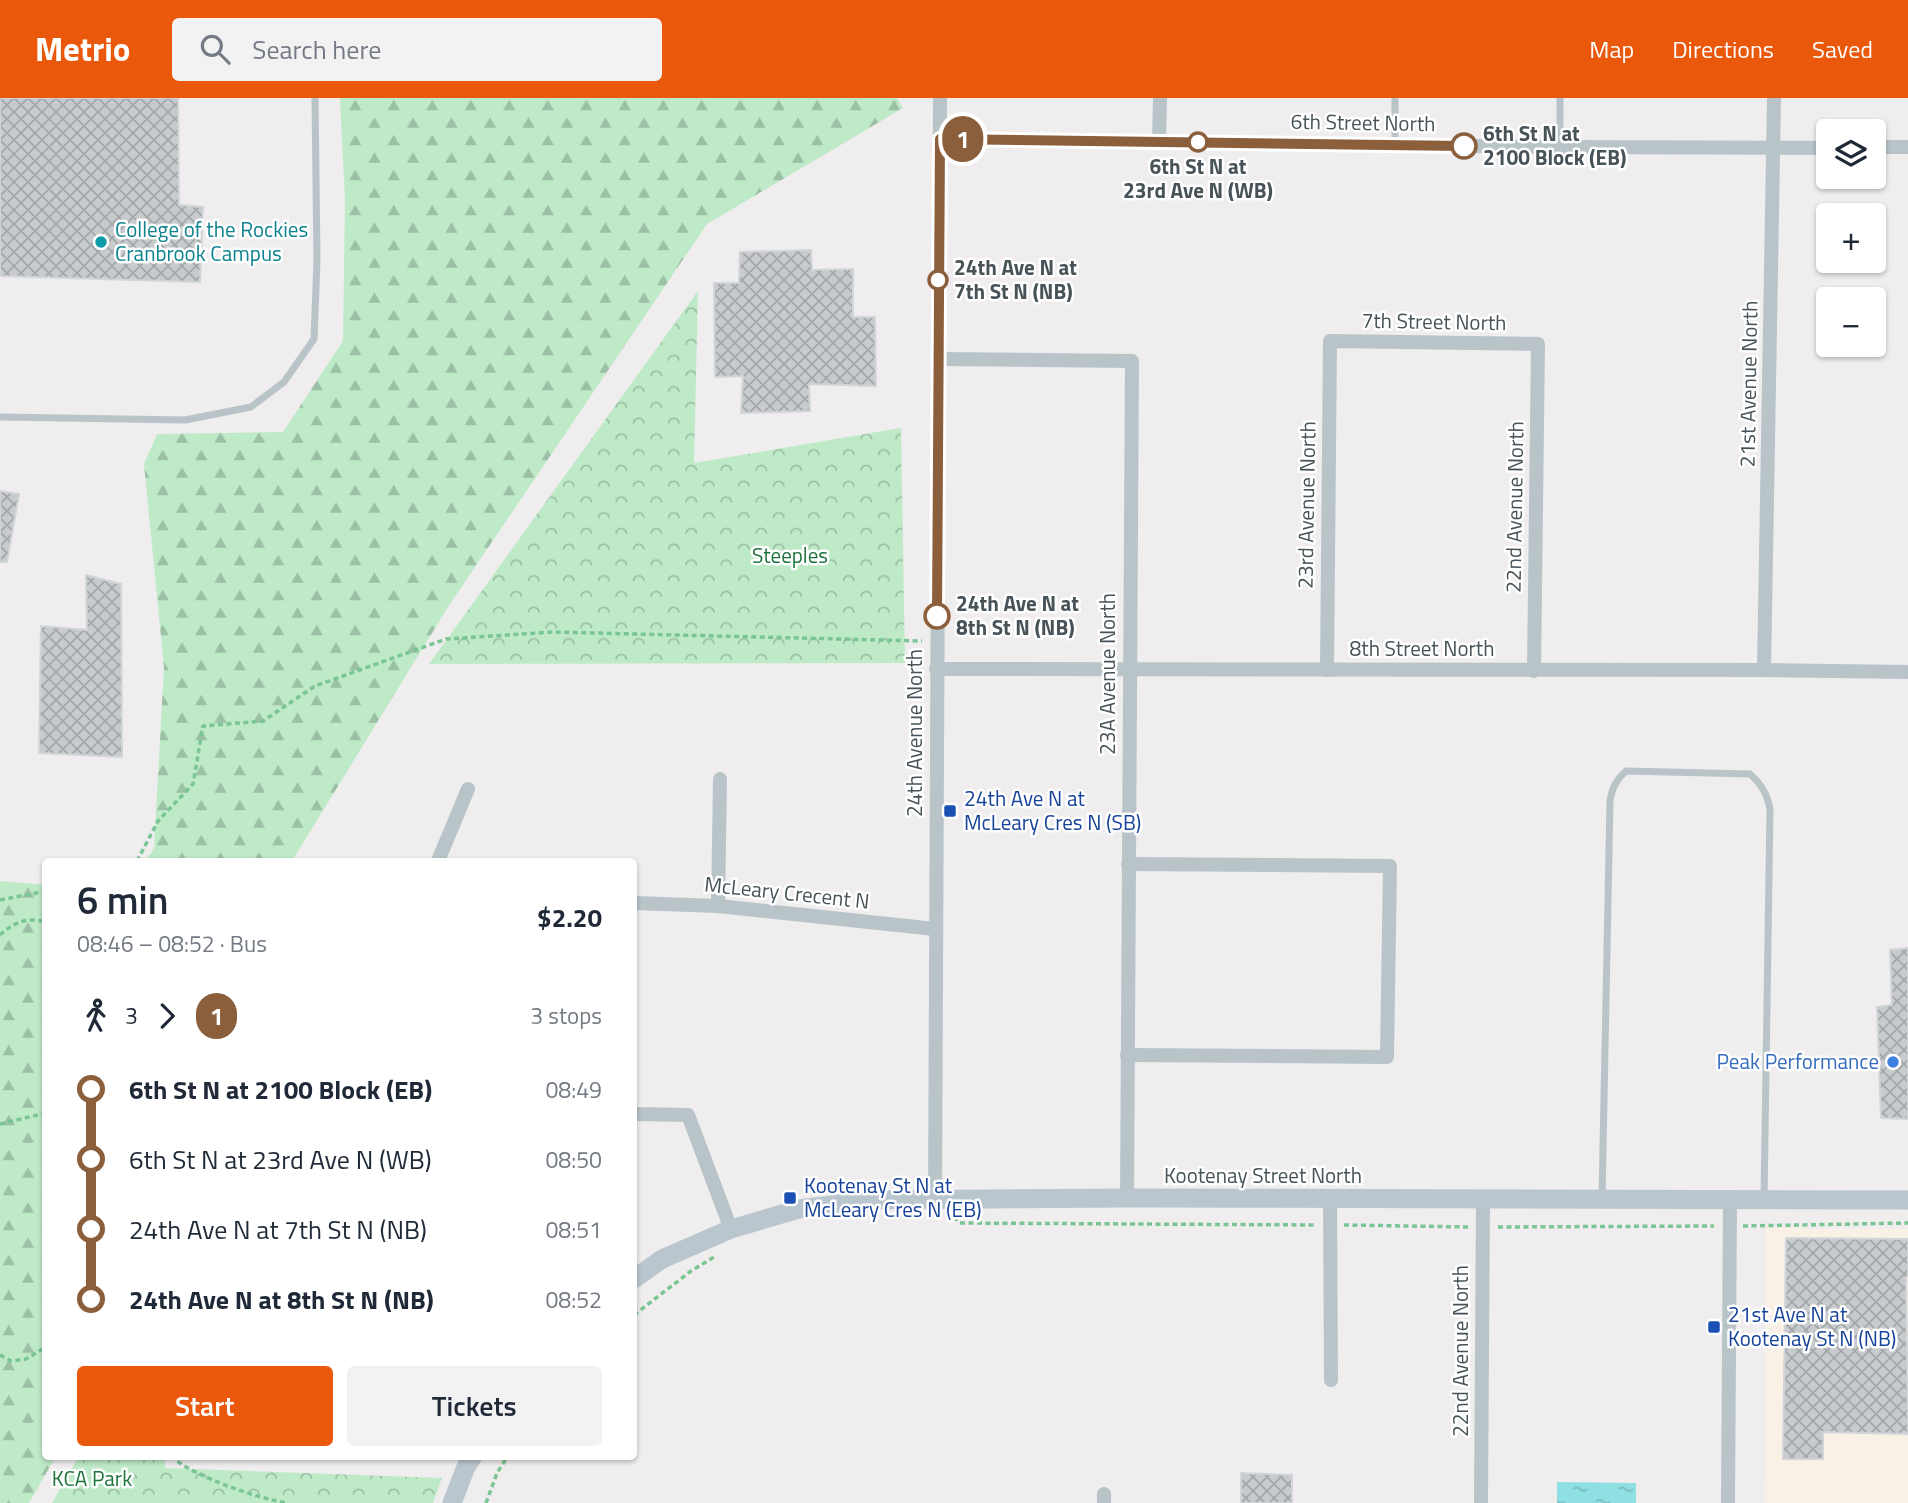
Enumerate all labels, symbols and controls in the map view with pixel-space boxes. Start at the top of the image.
search box [172,18,662,81]
text: Metrio [35,24,130,74]
icon: search [196,30,234,68]
text: Search here [252,30,381,69]
text: Map [1589,31,1634,67]
text: Directions [1672,31,1774,67]
text: Saved [1812,31,1873,67]
street label: 6th Street North [1290,105,1436,139]
line badge: 1 [940,116,986,162]
place label: 6th St N at 2100 Block (EB) [1483,117,1626,173]
map controls [1816,119,1886,357]
button: layers [1816,119,1886,189]
text: 1 [956,121,970,157]
marker: 6th St N at 23rd Ave N (WB) [1188,132,1208,152]
marker: 6th St N at 2100 Block (EB) [1451,133,1477,159]
place label: 6th St N at 23rd Ave N (WB) [1123,150,1273,206]
button: + [1816,203,1886,273]
place label: College of the Rockies Cranbrook Campus [115,213,308,269]
marker: College of the Rockies Cranbrook Campus [93,234,109,250]
place label: 24th Ave N at 7th St N (NB) [954,251,1077,307]
marker: 24th Ave N at 7th St N (NB) [928,270,948,290]
button: − [1816,287,1886,357]
street label: 21st Avenue North [1731,300,1765,468]
street label: 7th Street North [1361,304,1507,338]
street label: 23rd Avenue North [1289,421,1323,589]
street label: 22nd Avenue North [1497,421,1531,593]
park label: Steeples [752,539,828,571]
place label: 24th Ave N at 8th St N (NB) [956,587,1079,643]
street label: 23A Avenue North [1091,593,1123,755]
marker: 24th Ave N at 8th St N (NB) [924,603,950,629]
street label: 8th Street North [1350,632,1494,664]
street label: 24th Avenue North [898,649,930,817]
place label: 24th Ave N at McLeary Cres N (SB) [964,782,1141,838]
marker: 24th Ave N at McLeary Cres N (SB) [942,803,958,819]
street label: McLeary Crecent N [703,867,871,917]
text: 6 min [77,871,168,929]
text: $2.20 [537,898,602,937]
text: 08:46 – 08:52 · Bus [77,926,267,961]
icon: walk [77,997,115,1035]
icon: forward [148,997,186,1035]
text: 3 [125,998,138,1033]
text: 1 [210,998,223,1034]
text: 3 stops [530,998,602,1033]
place label: Peak Performance [1716,1045,1879,1077]
marker: Peak Performance [1885,1054,1901,1070]
text: 6th St N at 2100 Block (EB) [129,1070,432,1109]
text: 08:49 [545,1072,602,1107]
text: 6th St N at 23rd Ave N (WB) [129,1140,432,1179]
text: 08:50 [545,1142,602,1177]
street label: Kootenay Street North [1164,1159,1362,1191]
place label: Kootenay St N at McLeary Cres N (EB) [804,1169,982,1225]
marker: Kootenay St N at McLeary Cres N (EB) [782,1190,798,1206]
text: 24th Ave N at 7th St N (NB) [129,1210,427,1249]
text: 08:51 [545,1212,602,1247]
street label: 22nd Avenue North [1444,1265,1476,1437]
text: 24th Ave N at 8th St N (NB) [129,1280,434,1319]
text: 08:52 [545,1282,602,1317]
place label: 21st Ave N at Kootenay St N (NB) [1728,1298,1896,1354]
marker: 21st Ave N at Kootenay St N (NB) [1706,1319,1722,1335]
button: Start [77,1366,333,1446]
button: Tickets [347,1366,602,1446]
park label: KCA Park [52,1462,132,1494]

